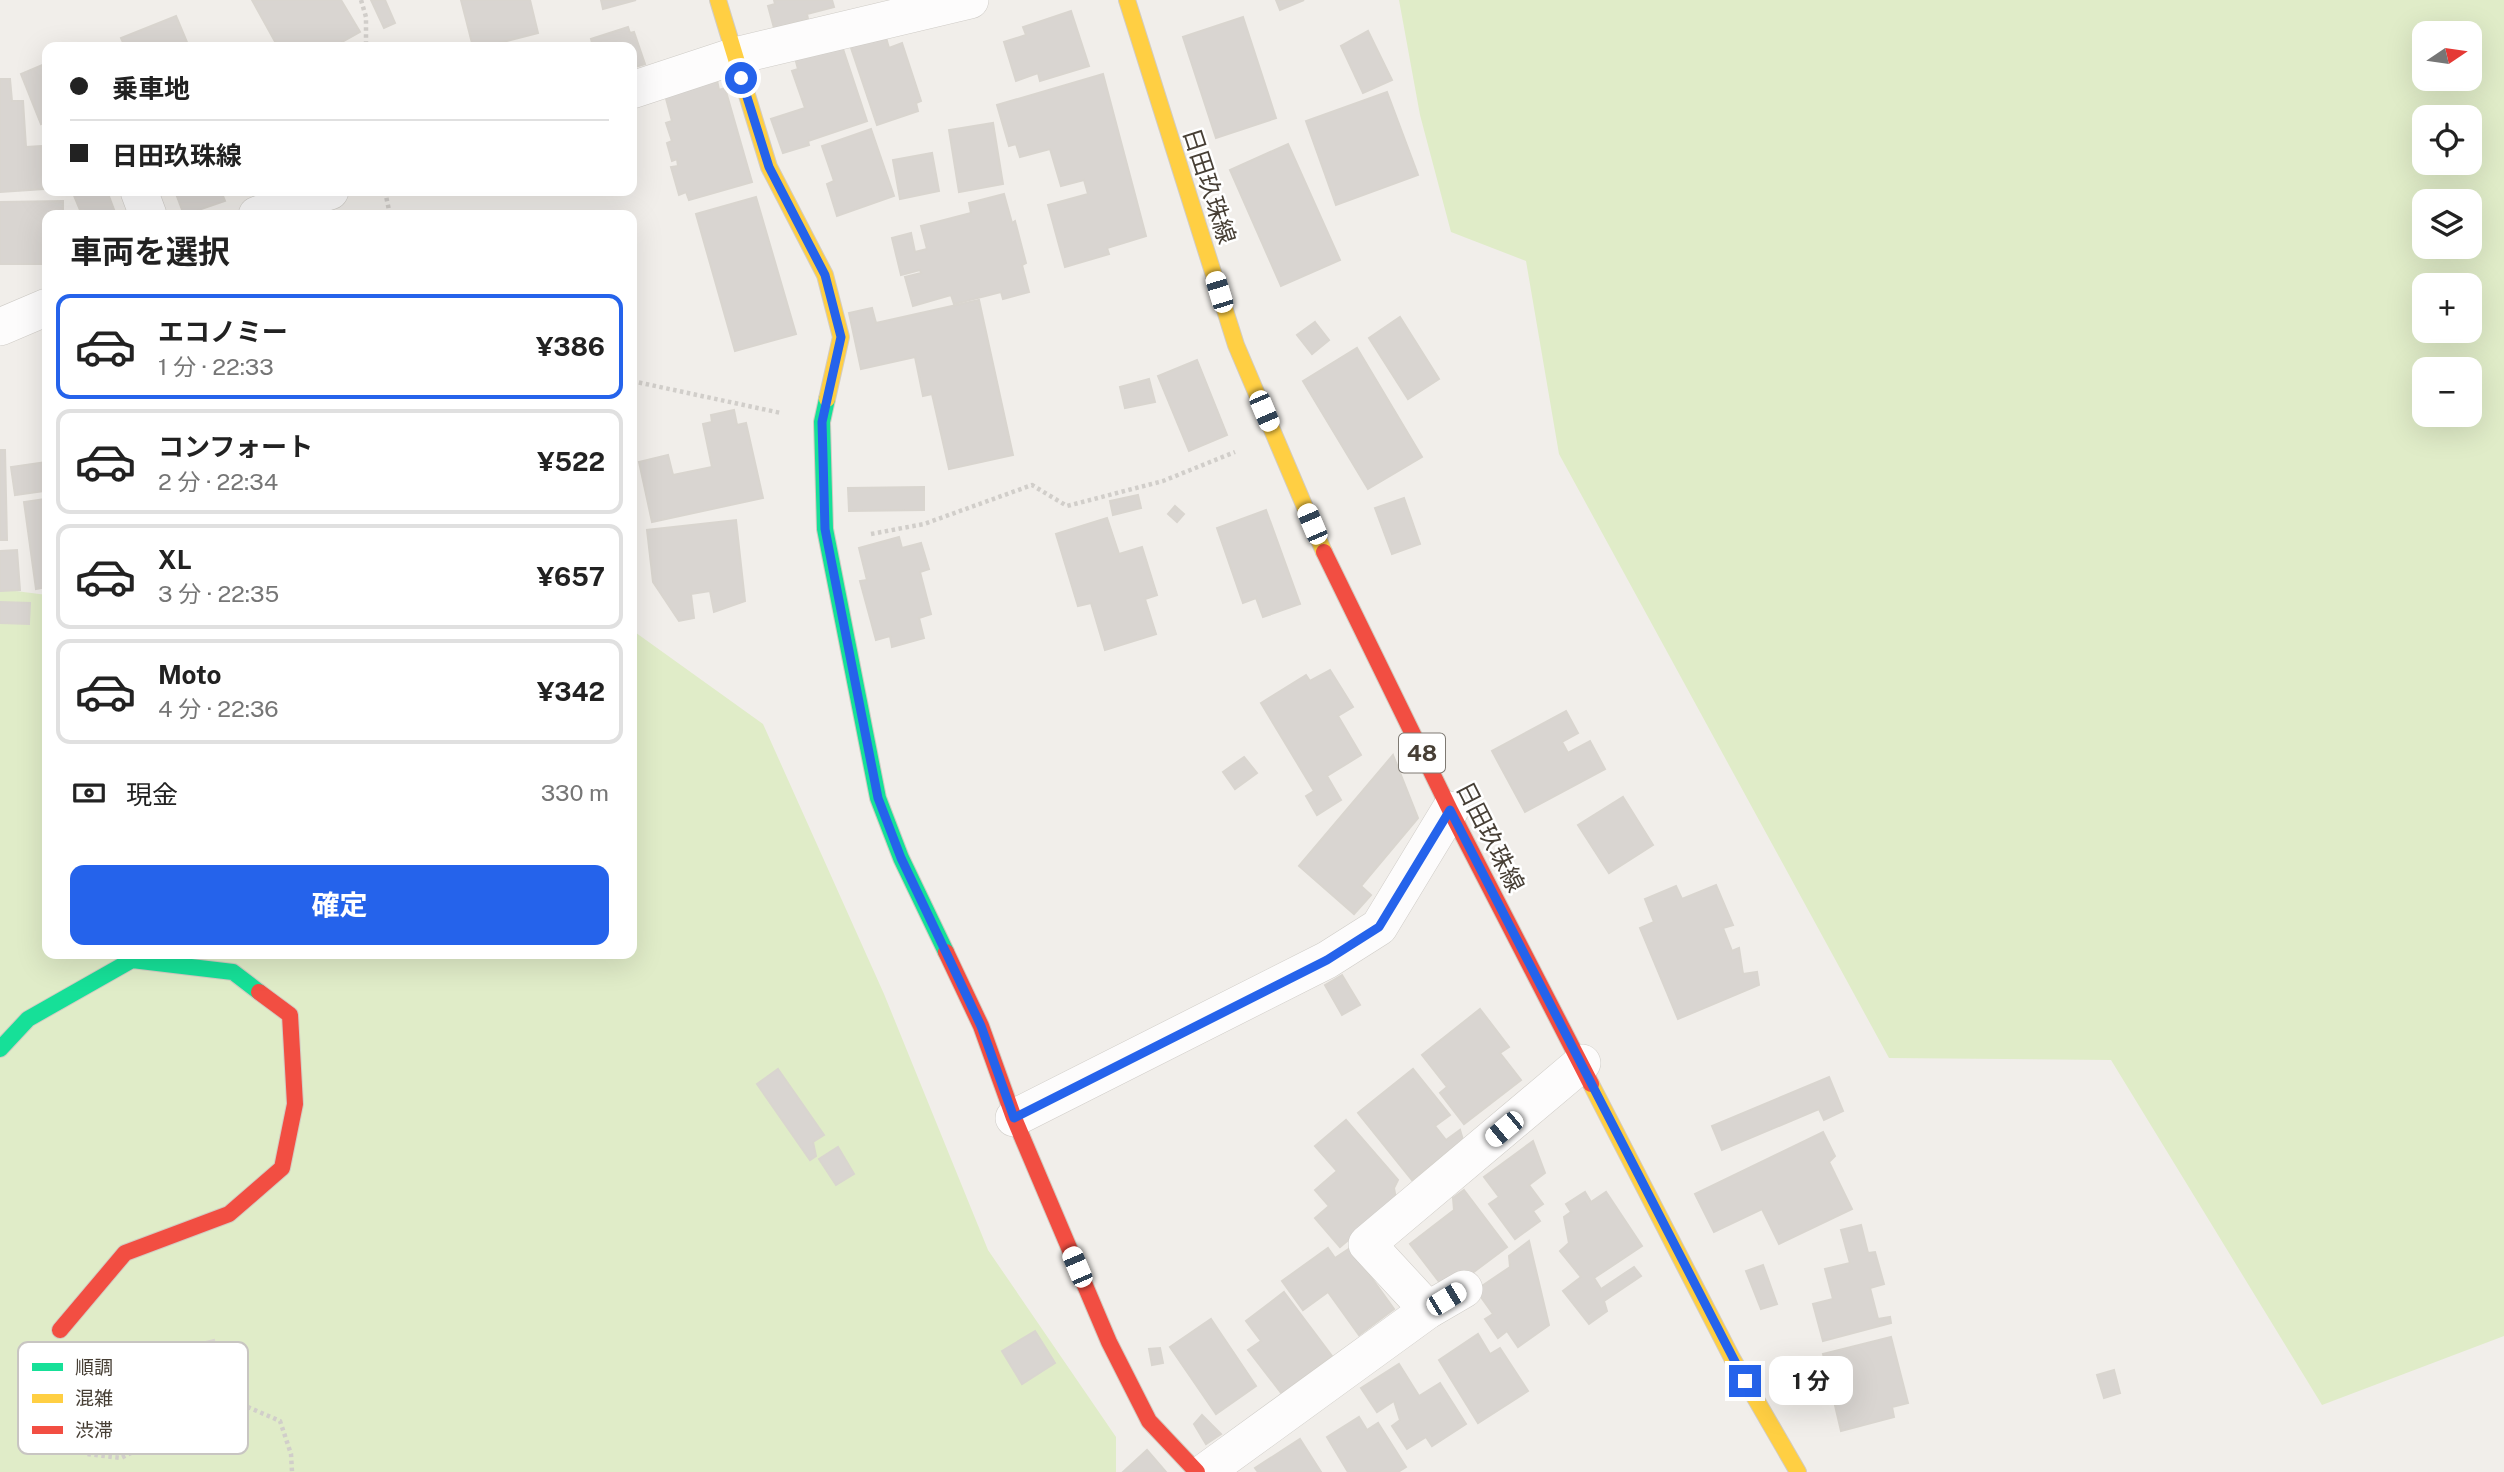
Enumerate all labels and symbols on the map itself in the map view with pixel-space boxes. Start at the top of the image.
north arrow [2412,21,2482,91]
route start [725,62,757,94]
street label: 日田玖珠線 [1178,124,1242,247]
car [1203,269,1236,315]
car [1247,388,1282,434]
car [1295,501,1330,547]
road number: 48 [1399,734,1445,772]
street label: 日田玖珠線 [1451,777,1531,896]
car [1482,1107,1527,1151]
car [1060,1244,1095,1290]
car [1423,1279,1470,1319]
legend [18,1342,248,1454]
text: 順調 [75,1356,113,1378]
callout: 1 分 [1770,1356,1854,1406]
route end [1729,1365,1761,1397]
text: 混雑 [75,1387,113,1409]
text: 渋滞 [75,1419,113,1441]

